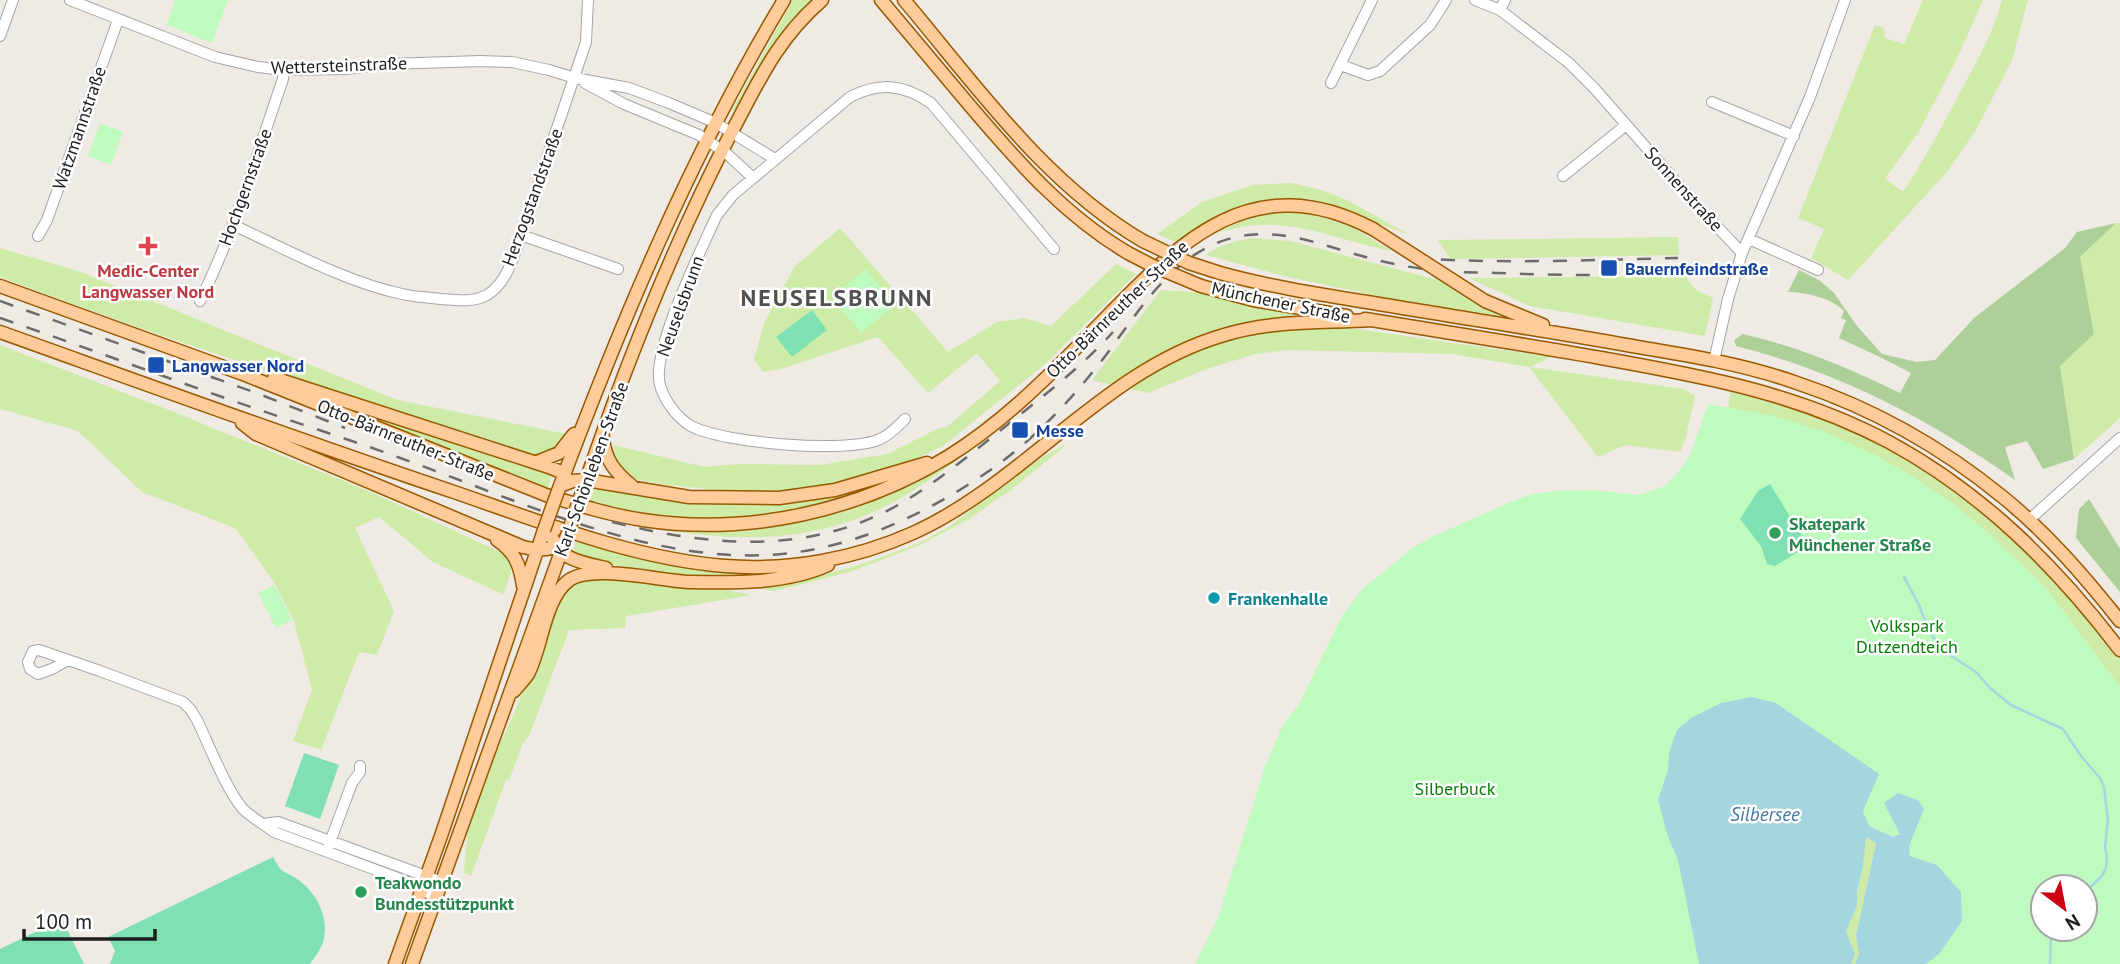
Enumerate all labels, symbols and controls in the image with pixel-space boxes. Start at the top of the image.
street label: Wettersteinstraße [270,51,408,79]
street label: Watzmannstraße [47,63,111,193]
street label: Hochgernstraße [213,125,277,249]
street label: Herzogstandstraße [496,125,568,269]
street label: Sonnenstraße [1640,142,1728,236]
street label: Otto-Bärnreuther-Straße [1041,235,1193,383]
marker: Medic-Center Langwasser Nord [138,236,158,256]
street label: Neuselsbrunn [651,252,709,360]
place label: Bauernfeindstraße [1625,257,1768,280]
marker: Bauernfeindstraße [1599,258,1619,278]
place label: Medic-Center Langwasser Nord [82,259,214,303]
street label: Münchener Straße [1209,276,1353,328]
district label: NEUSELSBRUNN [741,282,933,313]
place label: Langwasser Nord [172,354,304,377]
marker: Langwasser Nord [146,355,166,375]
street label: Karl-Schönleben-Straße [549,378,633,560]
street label: Otto-Bärnreuther-Straße [314,394,498,486]
place label: Messe [1036,419,1084,442]
marker: Messe [1010,420,1030,440]
place label: Skatepark Münchener Straße [1789,512,1931,556]
marker: Skatepark Münchener Straße [1767,525,1783,541]
place label: Frankenhalle [1228,587,1328,610]
marker: Frankenhalle [1206,590,1222,606]
park label: Volkspark Dutzendteich [1856,614,1958,658]
park label: Silberbuck [1415,777,1496,800]
water label: Silbersee [1730,802,1800,826]
place label: Teakwondo Bundesstützpunkt [375,871,515,915]
north arrow [2029,873,2099,943]
marker: Teakwondo Bundesstützpunkt [353,884,369,900]
scale bar [24,898,156,942]
text: 100 m [35,908,92,935]
text: N [2061,909,2085,936]

